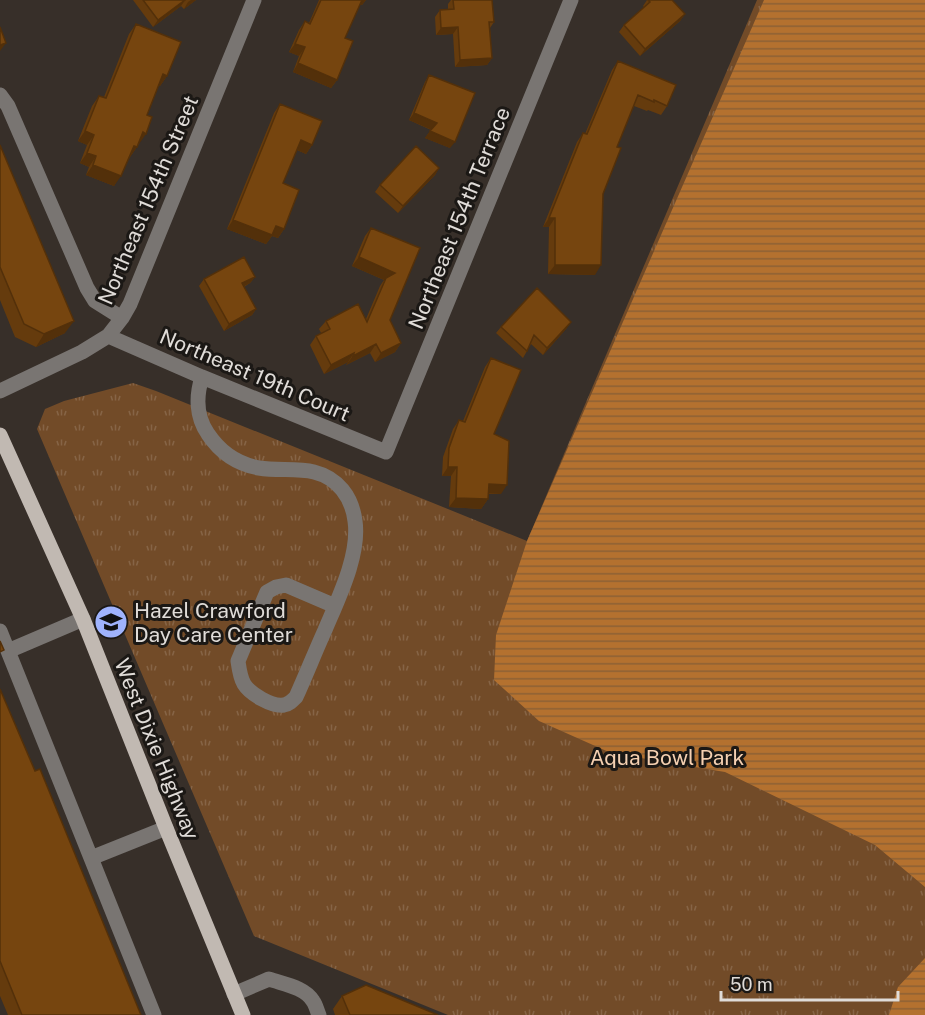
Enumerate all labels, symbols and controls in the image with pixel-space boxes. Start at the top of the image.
street label: Northeast 154th Street [93,92,203,308]
street label: Northeast 154th Terrace [403,103,515,333]
street label: Northeast 19th Court [156,324,354,426]
place label: Hazel Crawford Day Care Center [134,598,293,647]
school or university icon: Hazel Crawford Day Care Center [93,604,129,640]
street label: West Dixie Highway [109,655,205,843]
park label: Aqua Bowl Park [590,745,744,770]
scale bar [721,964,898,1002]
text: 50 m [730,974,773,995]

